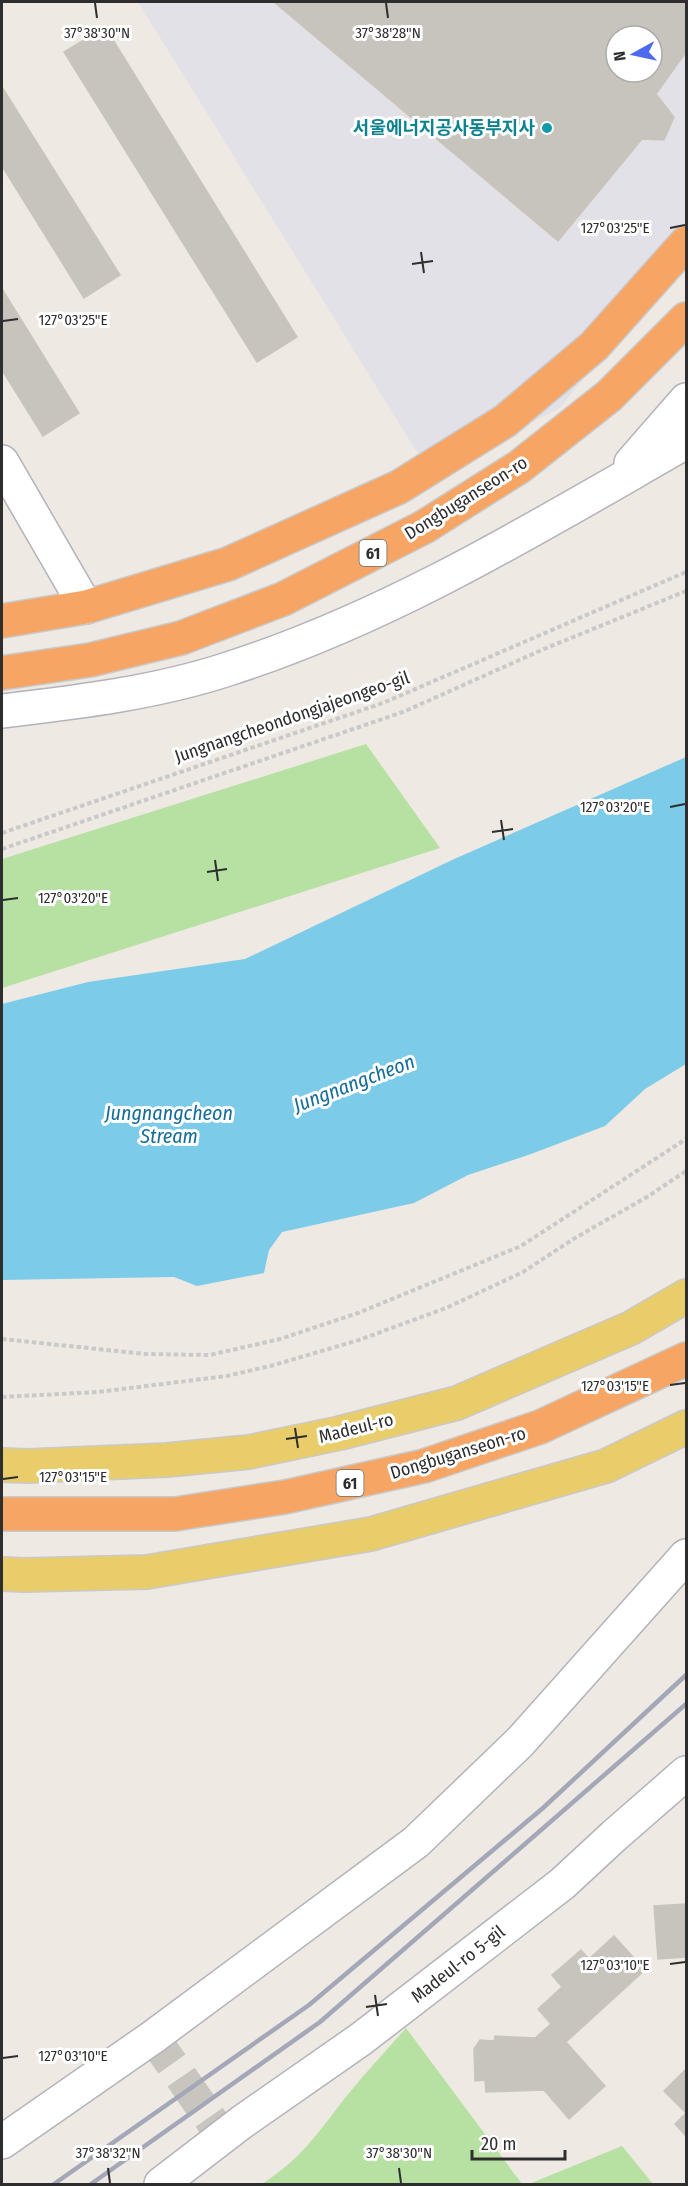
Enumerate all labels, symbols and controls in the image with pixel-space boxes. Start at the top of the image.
text: 37°38'30"N [64,24,130,42]
text: 37°38'28"N [355,24,421,42]
north arrow [604,24,664,84]
text: N [610,50,630,62]
place label: 서울에너지공사동부지사 [353,117,535,139]
marker: 서울에너지공사동부지사 [540,121,554,135]
text: 127°03'25"E [581,219,649,237]
text: 127°03'25"E [39,311,107,329]
street label: Dongbuganseon-ro [401,451,531,545]
road number: 61 [360,540,386,566]
street label: Jungnangcheondongjajeongeo-gil [172,666,412,768]
text: 127°03'20"E [580,798,650,816]
text: 127°03'20"E [38,889,108,907]
water label: Jungnangcheon [289,1049,418,1117]
water label: Jungnangcheon Stream [104,1101,233,1148]
text: 127°03'15"E [581,1377,649,1395]
street label: Madeul-ro [316,1408,396,1448]
street label: Dongbuganseon-ro [387,1422,529,1484]
text: 127°03'15"E [39,1468,107,1486]
road number: 61 [336,1470,364,1496]
street label: Madeul-ro 5-gil [407,1920,509,2007]
text: 127°03'10"E [580,1956,650,1974]
text: 127°03'10"E [38,2047,108,2065]
scale bar [472,2123,565,2161]
text: 20 m [481,2133,516,2155]
text: 37°38'32"N [75,2144,141,2162]
text: 37°38'30"N [366,2144,432,2162]

